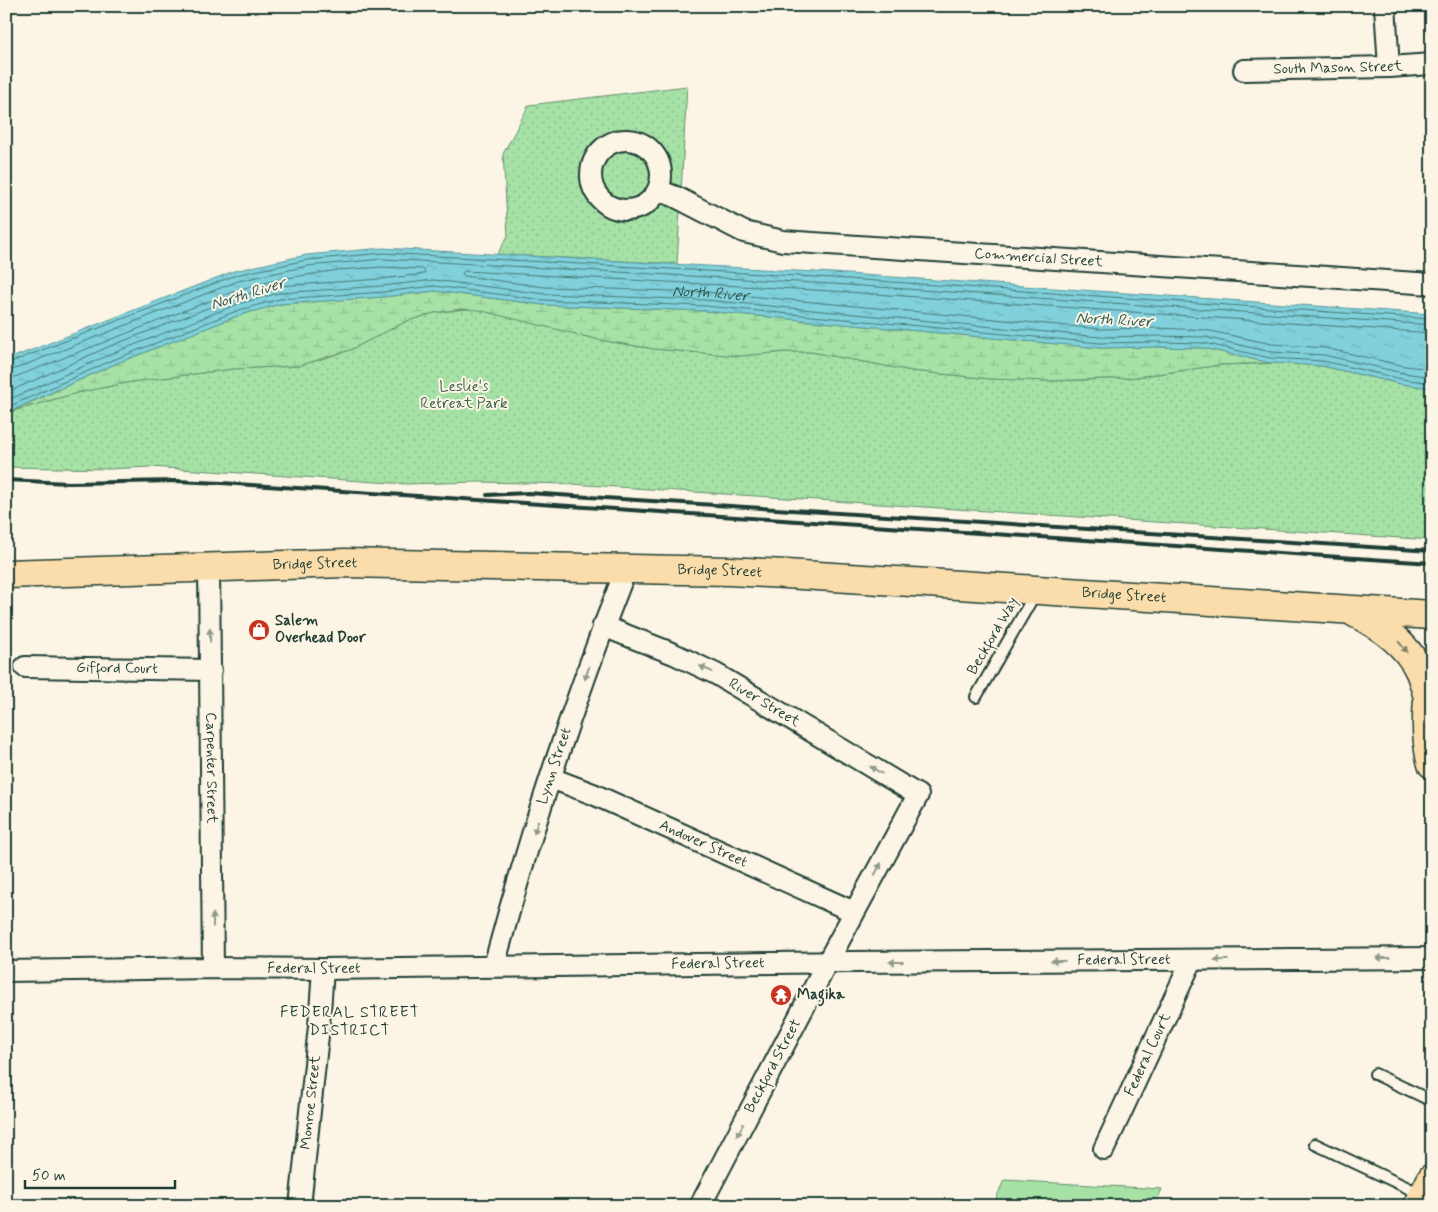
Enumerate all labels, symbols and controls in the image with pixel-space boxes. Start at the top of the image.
street label: South Mason Street [1273,56,1403,79]
street label: Commercial Street [973,244,1104,272]
water label: North River [208,272,290,315]
water label: North River [672,280,752,307]
water label: North River [1075,308,1155,333]
park label: Leslie's Retreat Park [420,377,508,414]
street label: Bridge Street [272,553,358,575]
street label: Bridge Street [677,560,763,583]
street label: Bridge Street [1081,583,1167,608]
street label: Beckford Way [963,593,1025,680]
place label: Salem Overhead Door [275,611,367,648]
shop icon: Salem Overhead Door [247,618,271,642]
one-way arrow [206,626,214,642]
one-way arrow [1397,641,1408,654]
street label: Gifford Court [76,658,158,680]
one-way arrow [583,665,590,680]
one-way arrow [699,665,713,673]
street label: River Street [725,674,804,732]
street label: Carpenter Street [200,712,222,824]
street label: Lynn Street [532,724,577,807]
one-way arrow [870,765,883,774]
street label: Andover Street [656,815,751,873]
one-way arrow [531,819,539,834]
one-way arrow [873,862,882,876]
one-way arrow [209,911,217,927]
street label: Federal Street [1077,950,1171,970]
street label: Federal Street [671,953,765,974]
one-way arrow [1375,955,1391,963]
one-way arrow [1212,956,1228,964]
one-way arrow [1050,957,1066,965]
street label: Federal Street [267,958,361,979]
one-way arrow [887,958,903,966]
temple icon: Magika [769,983,793,1007]
place label: Magika [797,985,846,1007]
district label: FEDERAL STREET DISTRICT [280,1002,420,1041]
street label: Federal Court [1120,1010,1176,1100]
street label: Beckford Street [740,1016,808,1117]
street label: Monroe Street [296,1054,326,1151]
one-way arrow [736,1122,744,1137]
scale bar [25,1157,175,1189]
text: 50 m [32,1166,66,1186]

